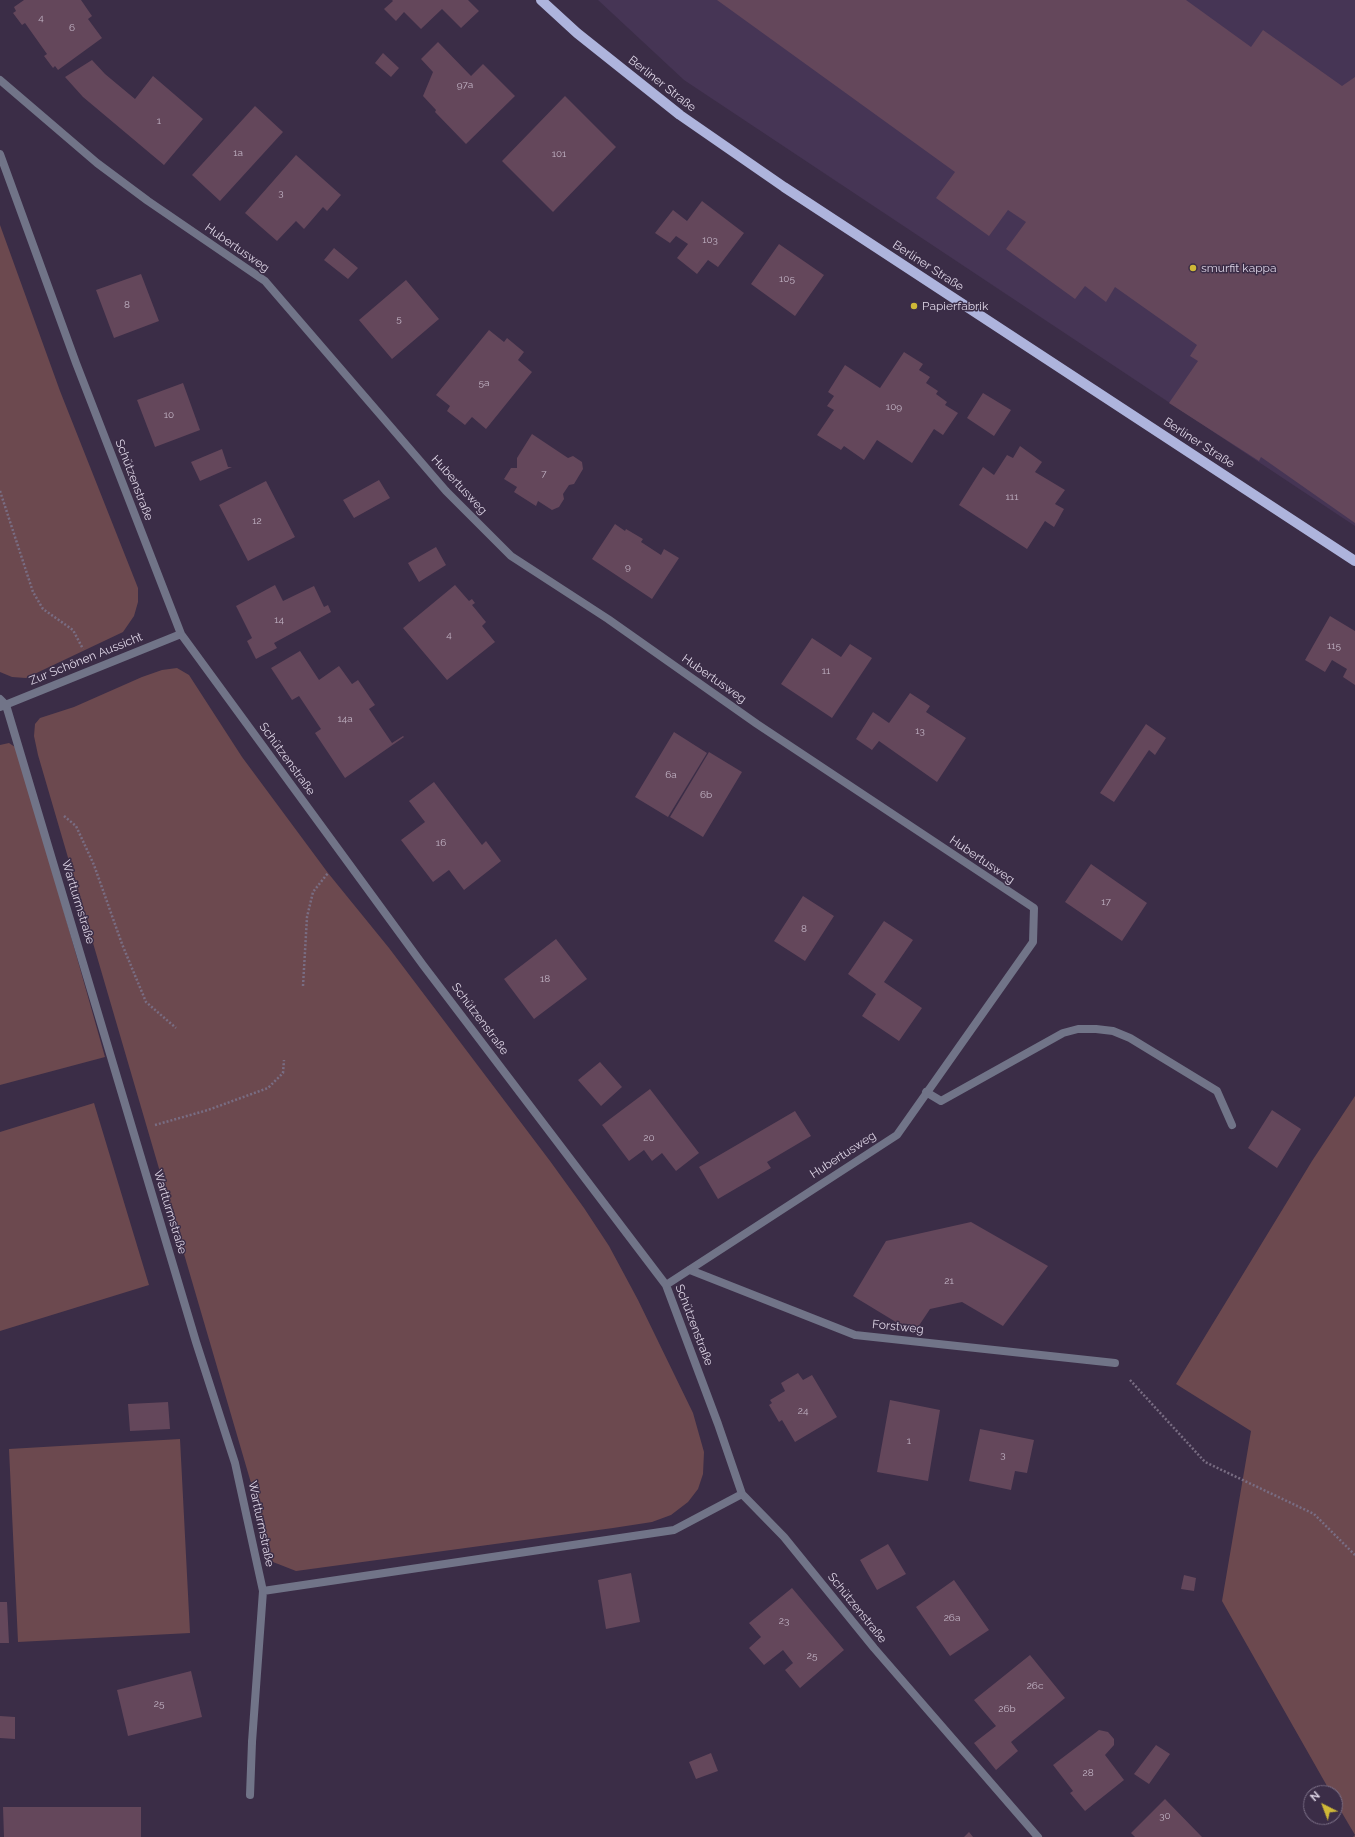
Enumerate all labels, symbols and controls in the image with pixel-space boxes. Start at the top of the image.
house number: 4 [38,12,44,24]
house number: 6 [69,22,75,34]
street label: Berliner Straße [625,53,699,115]
house number: 97a [457,79,473,91]
house number: 1 [157,115,161,127]
house number: 1a [233,147,243,159]
house number: 101 [552,148,566,160]
house number: 3 [278,187,284,199]
street label: Hubertusweg [202,220,272,276]
house number: 103 [702,234,718,246]
street label: Berliner Straße [890,238,966,294]
place label: smurfit kappa [1201,261,1277,275]
marker: smurfit kappa [1188,263,1198,273]
house number: 105 [779,273,795,285]
house number: 8 [124,299,130,311]
place label: Papierfabrik [922,299,988,313]
marker: Papierfabrik [909,301,919,311]
house number: 5 [396,313,402,325]
house number: 5a [479,377,489,389]
house number: 109 [886,401,902,413]
house number: 10 [164,409,174,421]
street label: Berliner Straße [1161,415,1237,471]
street label: Schützenstraße [112,437,156,523]
street label: Hubertusweg [428,452,490,518]
house number: 7 [541,468,547,480]
house number: 111 [1006,491,1018,503]
house number: 12 [252,515,262,527]
house number: 9 [625,561,631,573]
house number: 14 [274,614,284,626]
house number: 4 [446,629,452,641]
street label: Zur Schönen Aussicht [27,630,145,688]
house number: 115 [1327,640,1341,652]
street label: Hubertusweg [679,651,749,707]
house number: 11 [822,665,830,677]
house number: 14a [337,713,353,725]
street label: Schützenstraße [256,720,318,798]
house number: 13 [915,725,925,737]
house number: 6a [665,769,677,781]
house number: 6b [700,789,712,801]
street label: Hubertusweg [947,833,1017,887]
house number: 16 [436,837,446,849]
street label: Wartturmstraße [58,858,98,946]
house number: 17 [1101,896,1111,908]
house number: 8 [801,923,807,935]
house number: 18 [540,973,550,985]
street label: Schützenstraße [448,980,512,1058]
street label: Hubertusweg [807,1128,879,1182]
house number: 20 [643,1132,655,1144]
street label: Wartturmstraße [150,1168,190,1256]
house number: 21 [944,1275,954,1287]
street label: Schützenstraße [672,1282,716,1368]
street label: Forstweg [871,1317,925,1337]
house number: 24 [798,1405,808,1417]
house number: 1 [907,1435,911,1447]
house number: 3 [1000,1449,1006,1461]
street label: Wartturmstraße [245,1480,277,1568]
street label: Schützenstraße [824,1570,890,1646]
house number: 26a [944,1612,960,1624]
house number: 23 [779,1615,789,1627]
house number: 25 [807,1650,817,1662]
house number: 26c [1027,1680,1043,1692]
house number: 25 [154,1698,164,1710]
house number: 26b [998,1703,1016,1715]
house number: 28 [1082,1767,1094,1779]
north arrow [1303,1785,1343,1825]
text: N [1308,1789,1323,1804]
house number: 30 [1159,1810,1171,1822]

